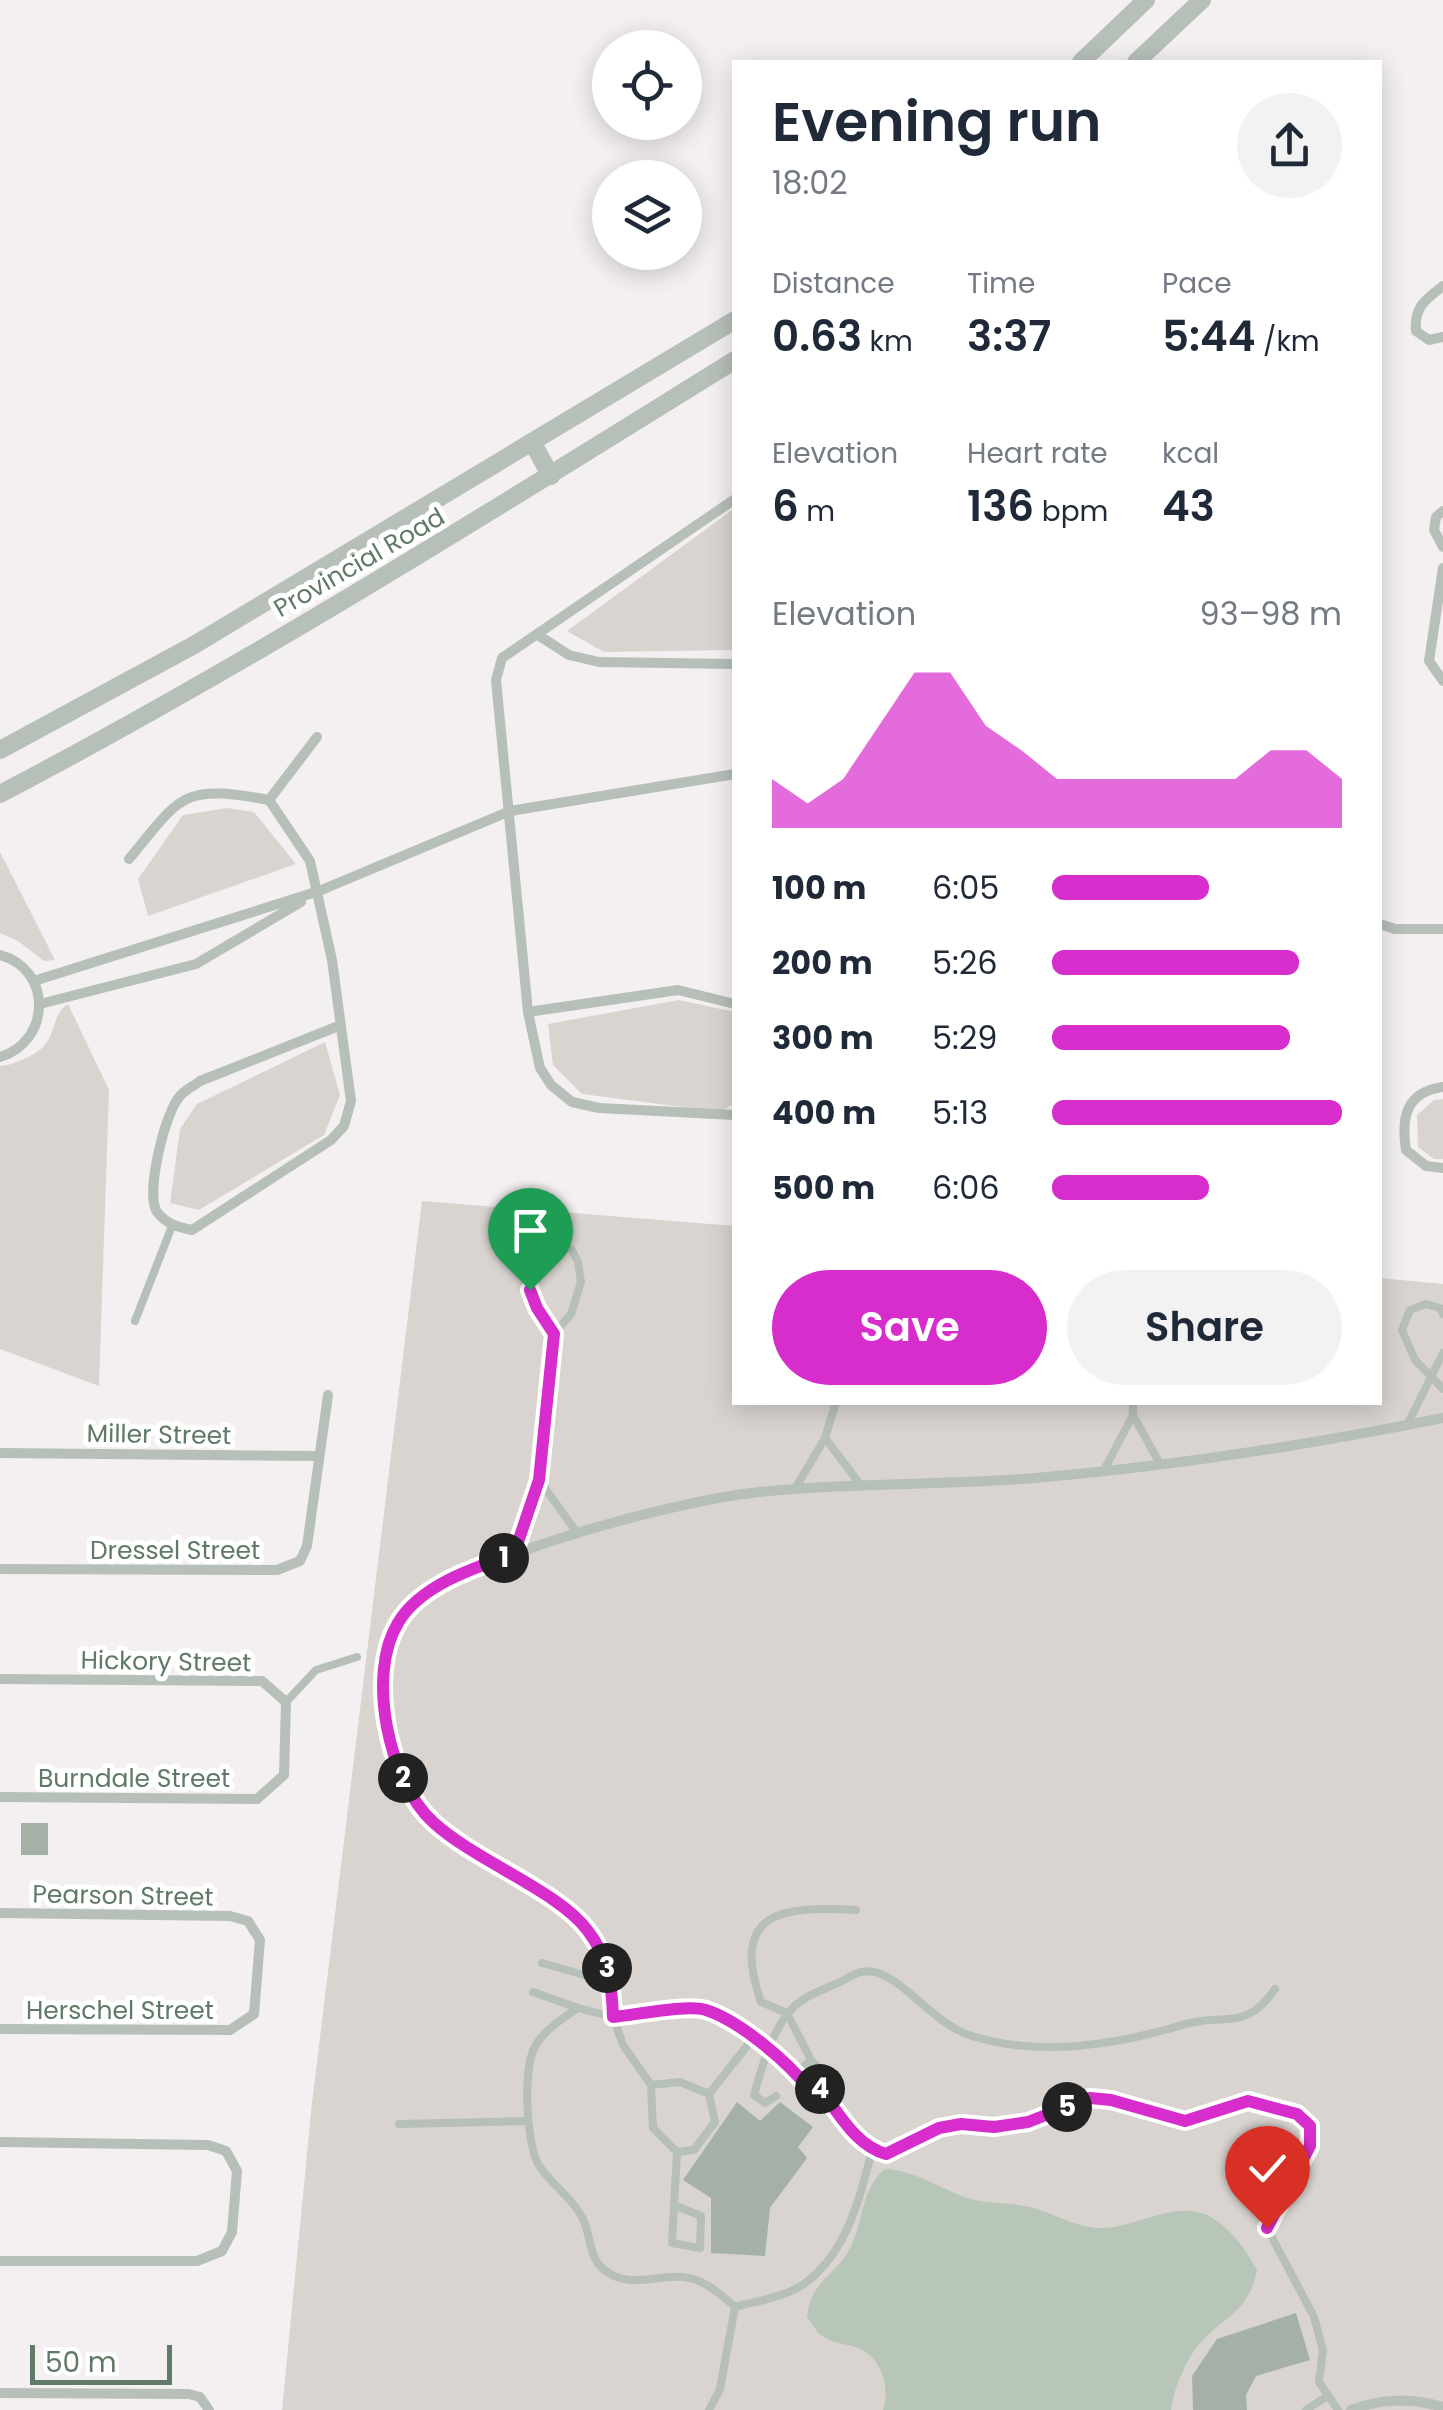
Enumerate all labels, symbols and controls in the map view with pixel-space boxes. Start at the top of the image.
map controls [592,30,702,270]
button: locate [592,30,702,140]
text: Evening run [772,83,1101,160]
button: share [1237,93,1342,198]
button: layers [592,160,702,270]
text: 18:02 [772,160,848,205]
text: Distance [772,264,895,303]
text: Time [967,264,1035,303]
text: Pace [1162,264,1232,303]
text: 0.63 [772,307,862,366]
text: 3:37 [967,307,1051,366]
text: 5:44 [1162,307,1256,366]
text: km [862,322,913,361]
text: /km [1256,322,1320,361]
text: Elevation [772,434,898,473]
text: Heart rate [967,434,1108,473]
text: kcal [1162,434,1219,473]
text: 6 [772,477,799,536]
text: 136 [967,477,1034,536]
text: 43 [1162,477,1215,536]
text: m [799,492,835,531]
text: bpm [1034,492,1108,531]
street label: Provincial Road [267,499,451,626]
text: Elevation [772,591,916,636]
text: 93–98 m [1199,591,1342,636]
text: 100 m [772,865,866,910]
text: 6:05 [932,865,999,910]
text: 200 m [772,940,873,985]
text: 5:26 [932,940,998,985]
text: 300 m [772,1015,874,1060]
text: 5:29 [932,1015,997,1060]
text: 400 m [772,1090,876,1135]
text: 5:13 [932,1090,988,1135]
text: 500 m [772,1165,875,1210]
text: 6:06 [932,1165,1000,1210]
pin [488,1188,573,1291]
icon: arrive [503,1203,558,1258]
button: Save [772,1270,1047,1385]
button: Share [1067,1270,1342,1385]
street label: Miller Street [86,1416,232,1453]
street label: Dressel Street [90,1533,260,1568]
pin: 1 [479,1533,529,1583]
text: 1 [499,1538,509,1577]
street label: Hickory Street [80,1643,252,1680]
pin: 2 [378,1753,428,1803]
text: 2 [395,1758,411,1797]
street label: Burndale Street [38,1761,230,1796]
street label: Pearson Street [32,1876,214,1915]
pin: 3 [582,1943,632,1993]
text: 3 [599,1948,615,1987]
street label: Herschel Street [26,1993,214,2028]
pin: 4 [795,2064,845,2114]
text: 4 [811,2069,829,2108]
pin: 5 [1042,2082,1092,2132]
text: 5 [1058,2087,1076,2126]
pin [1225,2126,1310,2229]
icon: check [1240,2141,1295,2196]
scale bar [30,2340,172,2384]
text: 50 m [45,2343,116,2382]

